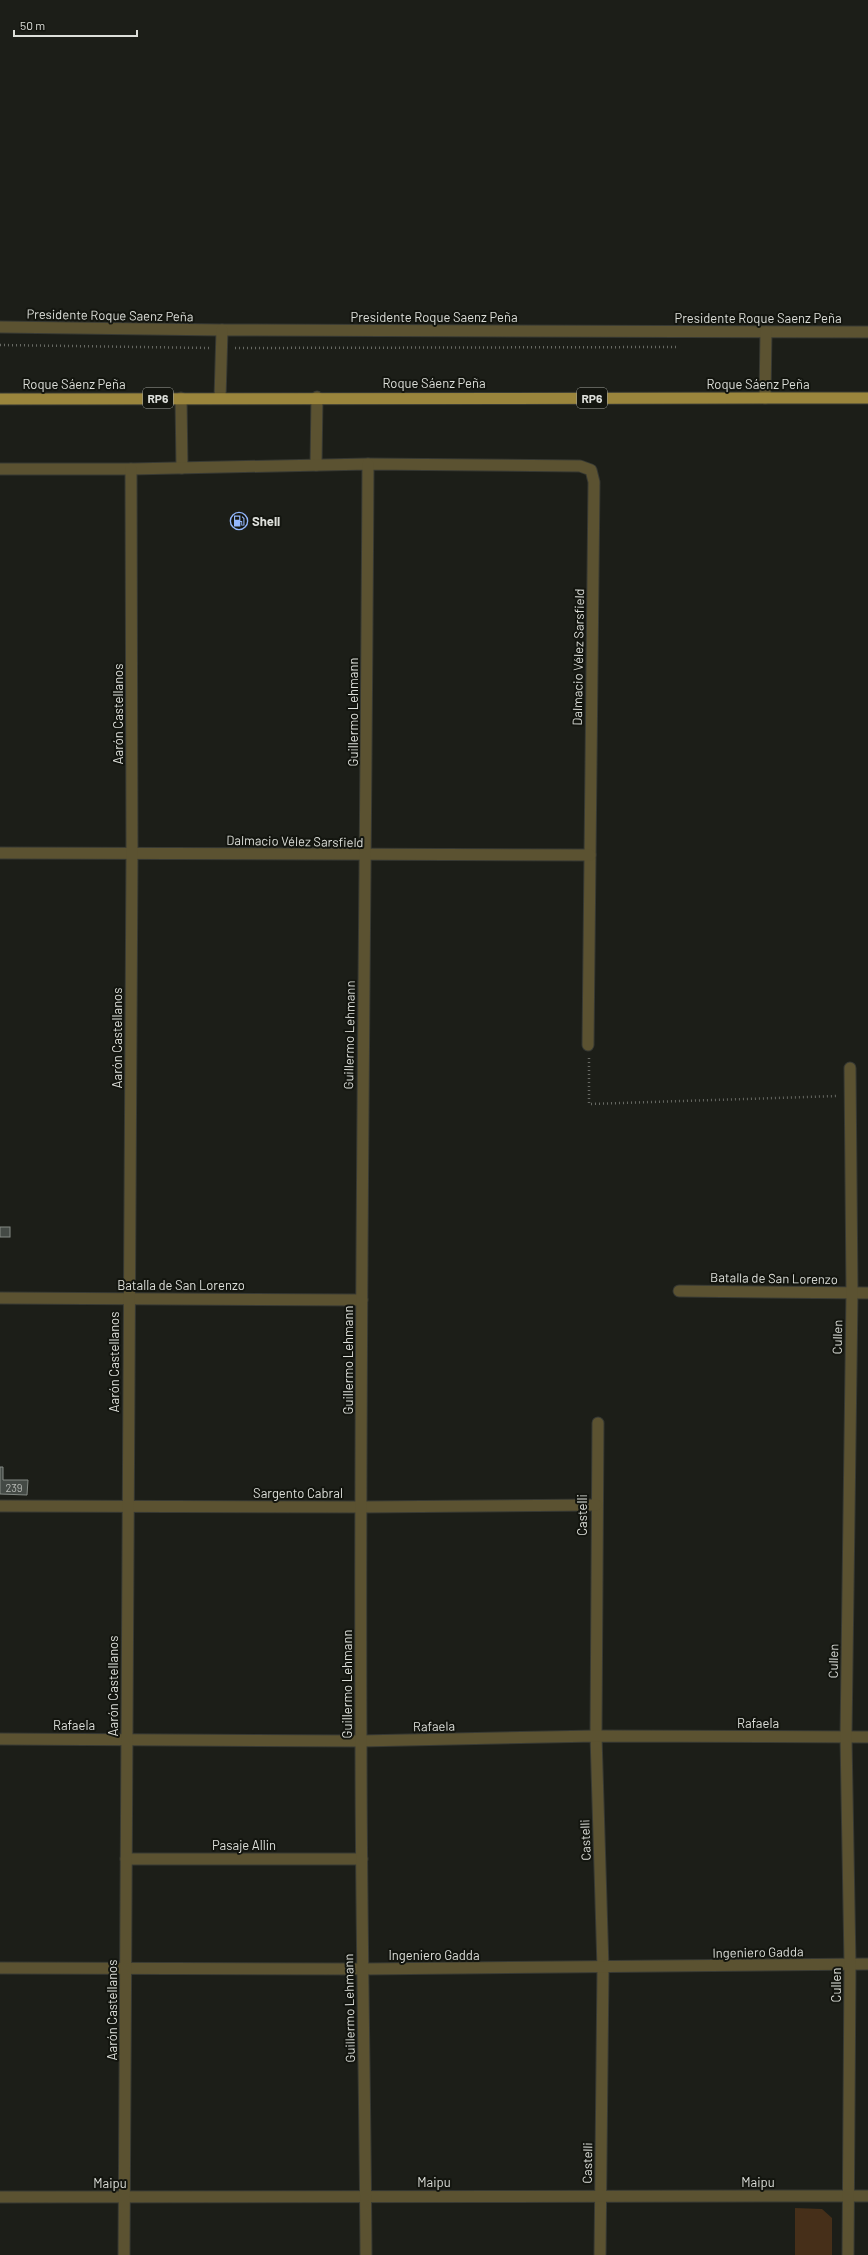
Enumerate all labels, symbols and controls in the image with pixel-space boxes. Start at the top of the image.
scale bar [14,12,137,38]
text: 50 m [20,18,45,32]
street label: Presidente Roque Saenz Peña [26,306,194,324]
street label: Presidente Roque Saenz Peña [350,309,518,325]
street label: Presidente Roque Saenz Peña [674,310,842,326]
street label: Roque Sáenz Peña [382,375,486,391]
street label: Roque Sáenz Peña [22,376,126,392]
street label: Roque Sáenz Peña [706,376,810,392]
road number: RP6 [143,388,173,408]
road number: RP6 [577,388,607,408]
fuel station icon: Shell [229,511,249,531]
place label: Shell [252,513,280,529]
street label: Dalmacio Vélez Sarsfield [569,588,587,726]
street label: Guillermo Lehmann [345,658,361,766]
street label: Aarón Castellanos [110,664,126,764]
street label: Dalmacio Vélez Sarsfield [226,832,364,850]
street label: Guillermo Lehmann [340,980,358,1090]
street label: Aarón Castellanos [109,988,125,1088]
street label: Batalla de San Lorenzo [710,1269,838,1287]
street label: Batalla de San Lorenzo [117,1277,245,1293]
street label: Guillermo Lehmann [340,1306,356,1414]
street label: Aarón Castellanos [106,1312,122,1412]
street label: Cullen [829,1319,845,1355]
house number: 239 [5,1481,23,1494]
street label: Sargento Cabral [253,1485,343,1501]
street label: Castelli [574,1494,590,1536]
street label: Guillermo Lehmann [339,1630,355,1738]
street label: Aarón Castellanos [105,1636,121,1736]
street label: Cullen [825,1643,841,1679]
street label: Rafaela [737,1715,779,1731]
street label: Rafaela [53,1717,95,1733]
street label: Rafaela [413,1718,455,1734]
street label: Castelli [576,1819,594,1861]
street label: Pasaje Allin [212,1837,276,1853]
street label: Ingeniero Gadda [712,1943,804,1961]
street label: Ingeniero Gadda [388,1947,480,1963]
street label: Guillermo Lehmann [340,1953,358,2063]
street label: Aarón Castellanos [104,1960,120,2060]
street label: Cullen [828,1968,844,2002]
street label: Castelli [579,2142,595,2184]
street label: Maipu [417,2174,451,2190]
street label: Maipu [741,2174,775,2190]
street label: Maipu [93,2175,127,2191]

